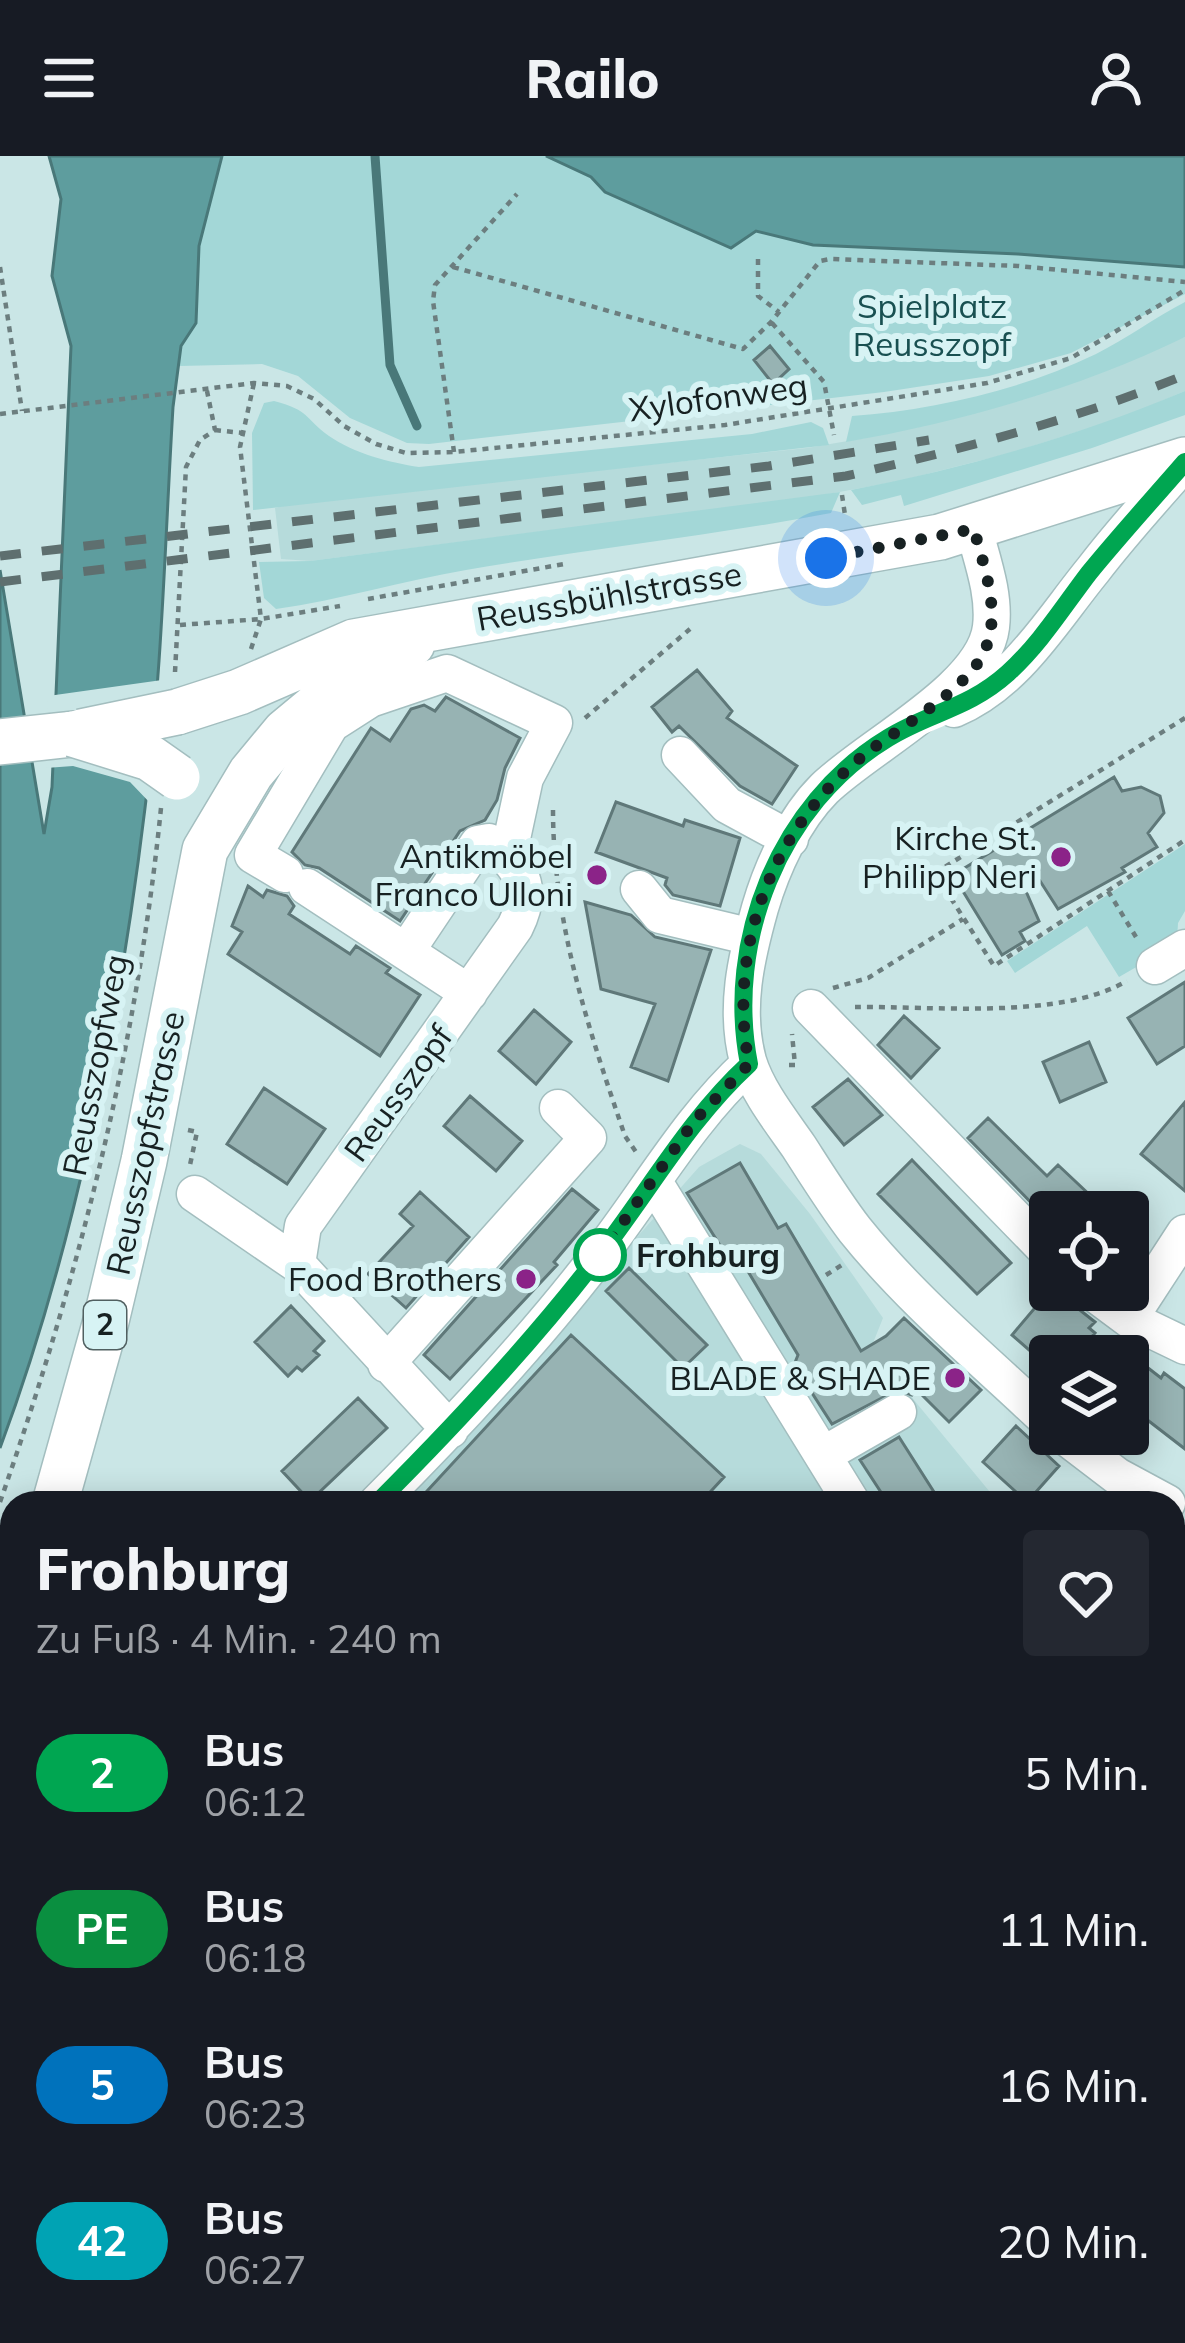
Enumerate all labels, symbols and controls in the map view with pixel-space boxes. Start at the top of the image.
text: Railo [525,44,660,112]
icon: menu [36,45,102,111]
icon: person [1083,45,1149,111]
park label: Spielplatz Reusszopf [853,285,1012,364]
street label: Xylofonweg [626,364,810,429]
your location [796,528,856,588]
street label: Reussbühlstrasse [473,552,745,639]
place label: Kirche St. Philipp Neri [862,817,1037,896]
place label: Antikmöbel Franco Ulloni [375,835,573,914]
marker: Kirche St. Philipp Neri [1048,844,1074,870]
marker: Antikmöbel Franco Ulloni [584,862,610,888]
street label: Reusszopfweg [53,951,136,1179]
street label: Reusszopfstrasse [97,1007,192,1278]
street label: Reusszopf [334,1016,461,1169]
map controls [1029,1191,1149,1455]
button: locate [1029,1191,1149,1311]
marker: Frohburg [575,1230,625,1280]
place label: Frohburg [636,1234,780,1275]
place label: Food Brothers [288,1258,502,1299]
marker: Food Brothers [513,1266,539,1292]
road number: 2 [84,1301,126,1349]
button: layers [1029,1335,1149,1455]
place label: BLADE & SHADE [669,1357,931,1398]
marker: BLADE & SHADE [942,1365,968,1391]
button: heart [1023,1530,1149,1656]
text: Frohburg [36,1533,290,1604]
text: Zu Fuß · 4 Min. · 240 m [36,1614,442,1663]
text: Bus [204,1721,284,1777]
text: 5 Min. [1024,1745,1149,1801]
text: 2 [89,1746,115,1799]
text: 06:12 [204,1777,307,1826]
text: Bus [204,1877,284,1933]
text: 11 Min. [997,1901,1149,1957]
text: PE [76,1902,128,1955]
text: 06:18 [204,1933,307,1982]
text: Bus [204,2033,284,2089]
text: 16 Min. [997,2057,1149,2113]
text: 5 [89,2058,115,2111]
text: 06:23 [204,2089,307,2138]
text: Bus [204,2189,284,2245]
text: 20 Min. [997,2213,1149,2269]
text: 42 [77,2214,127,2267]
text: 06:27 [204,2245,307,2294]

